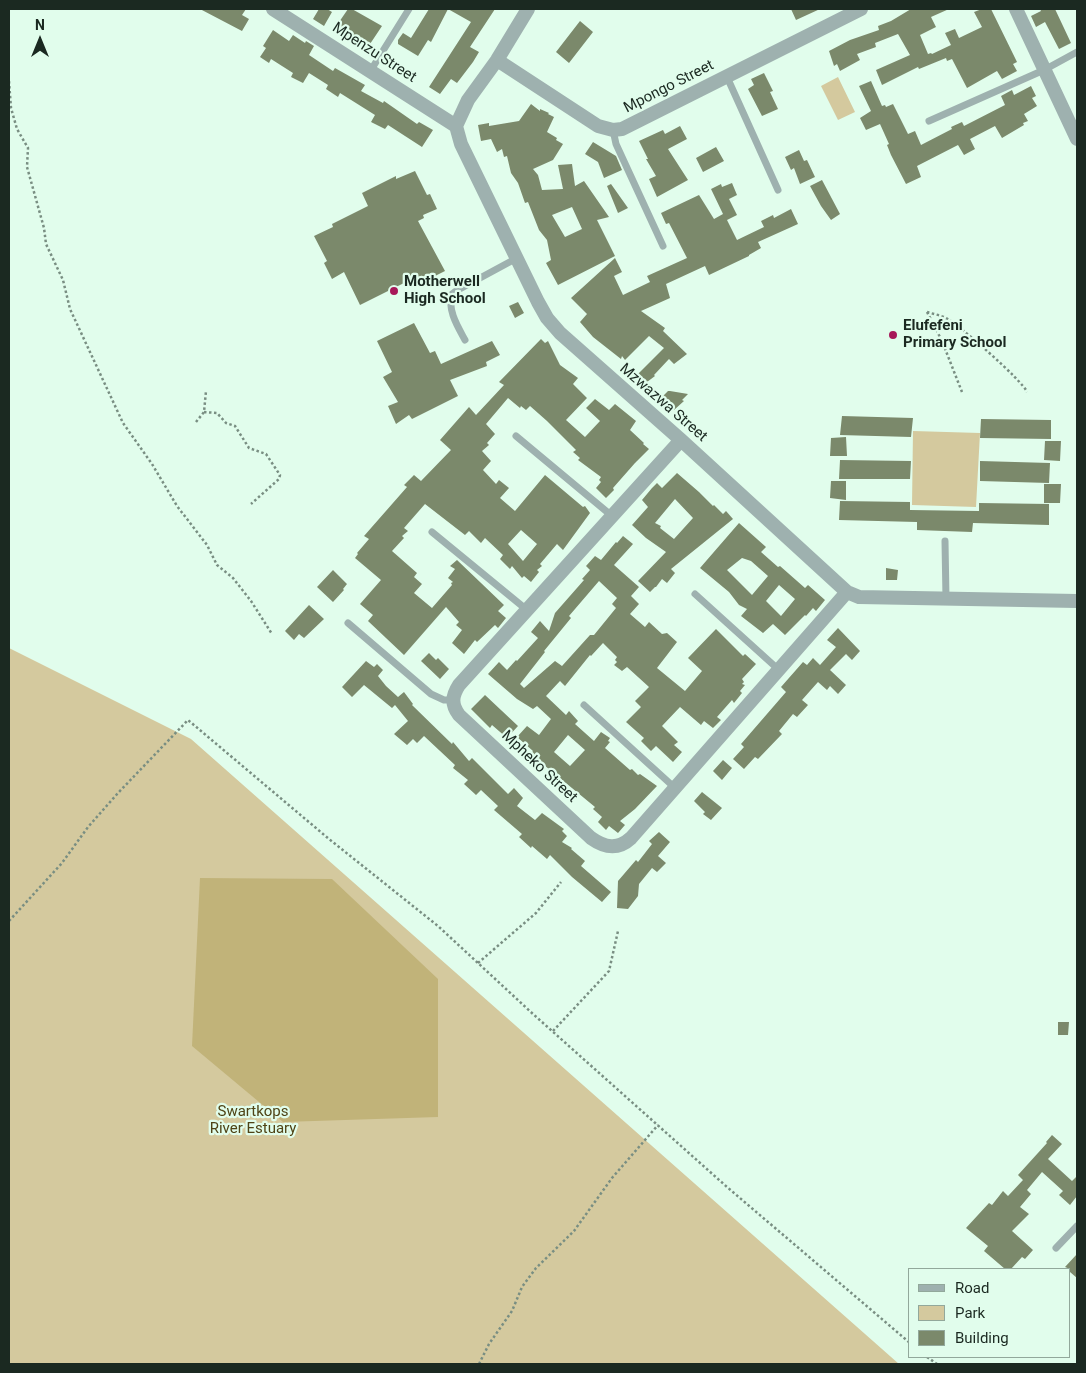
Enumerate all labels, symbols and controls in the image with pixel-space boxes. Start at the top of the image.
north arrow [15,15,65,65]
text: N [35,17,45,33]
street label: Mpenzu Street [329,19,419,87]
street label: Mpongo Street [621,57,717,117]
place label: Motherwell High School [404,273,486,308]
marker: Motherwell High School [388,285,400,297]
place label: Elufefeni Primary School [903,317,1006,352]
marker: Elufefeni Primary School [887,329,899,341]
street label: Mzwazwa Street [616,360,710,446]
street label: Mpheko Street [497,727,581,807]
park label: Swartkops River Estuary [210,1103,296,1138]
legend [908,1268,1071,1358]
text: Road [955,1279,989,1297]
text: Park [955,1304,985,1322]
text: Building [955,1329,1009,1347]

